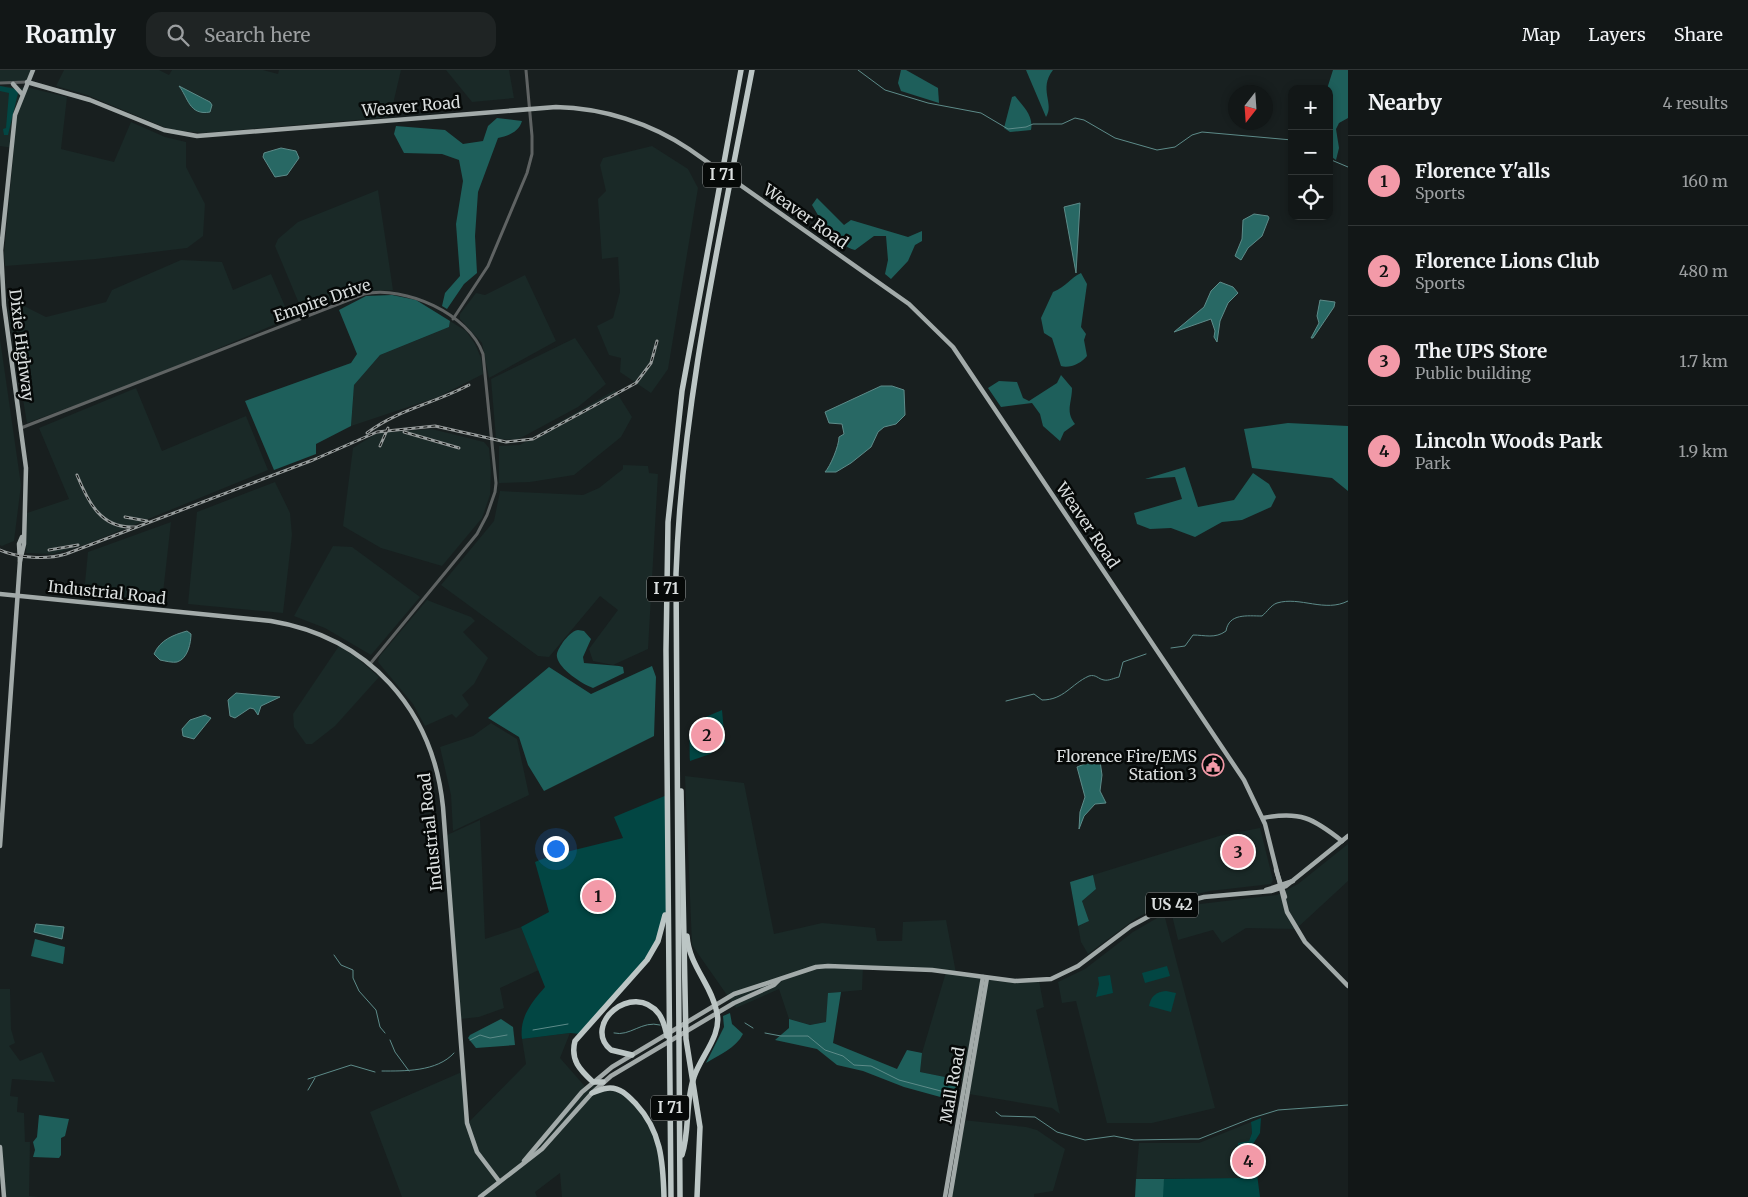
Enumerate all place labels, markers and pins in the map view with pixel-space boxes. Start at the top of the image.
pin: 2 [691,716,723,754]
place label: Florence Fire/EMS Station 3 [1056,746,1197,784]
public building icon: Florence Fire/EMS Station 3 [1201,753,1225,777]
pin: 3 [1222,833,1254,871]
pin: 1 [582,877,614,915]
pin: 4 [1232,1142,1264,1180]

